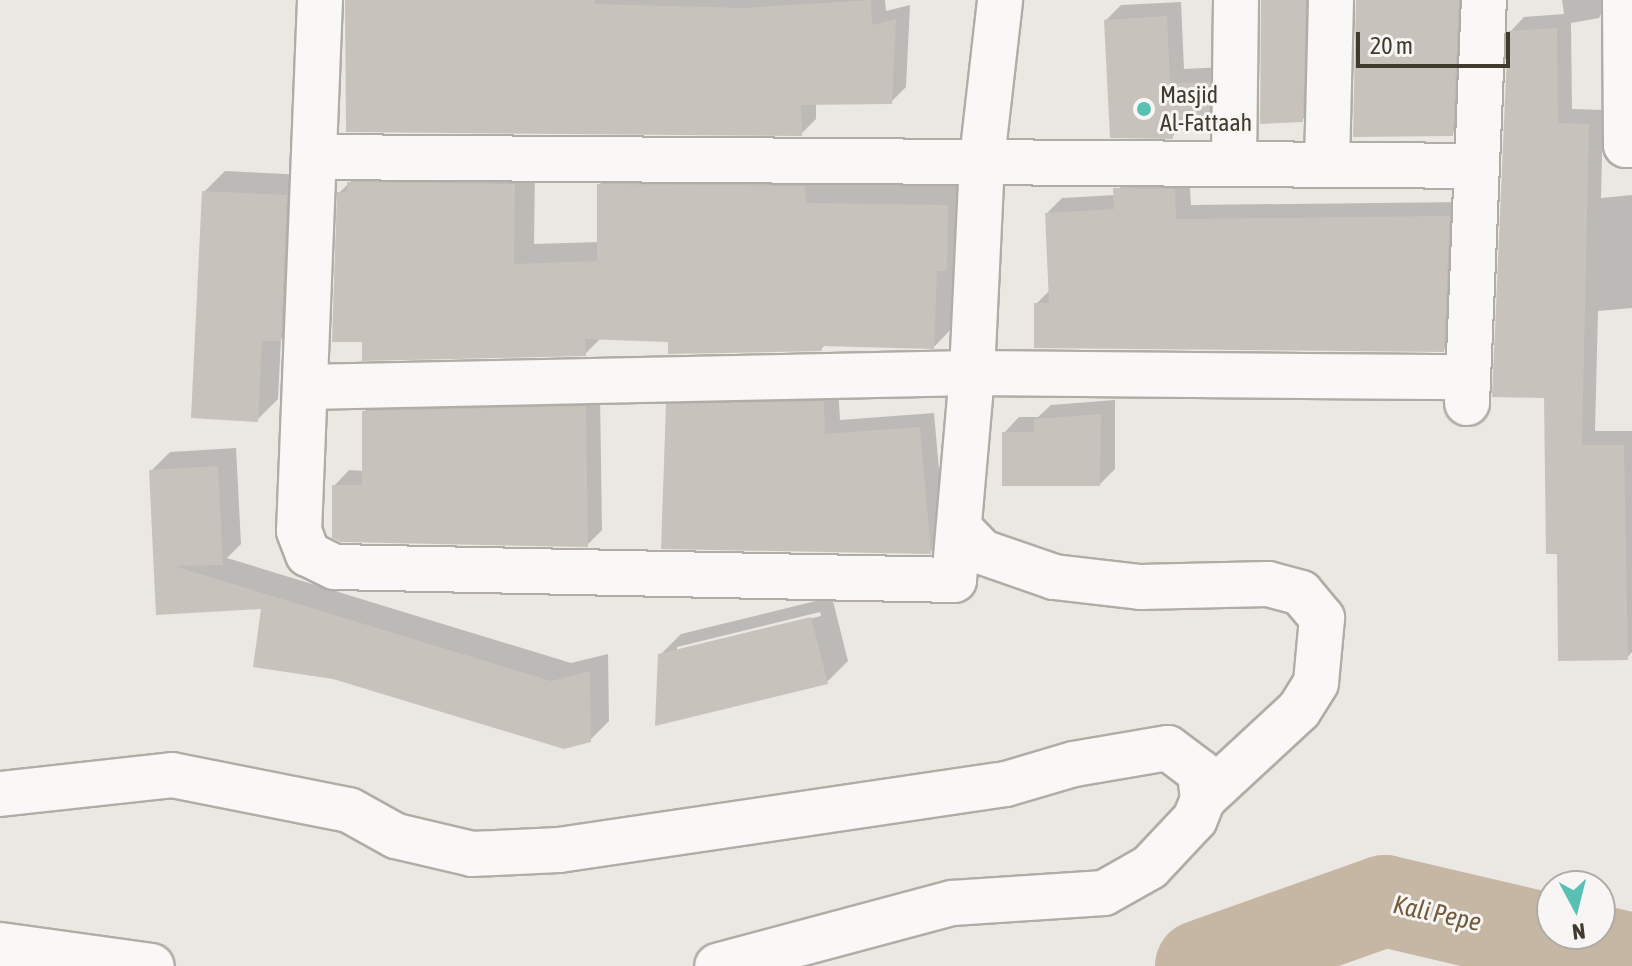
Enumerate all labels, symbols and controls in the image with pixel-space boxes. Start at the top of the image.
scale bar [1360,16,1514,66]
text: 20 m [1370,32,1413,59]
place label: Masjid Al-Fattaah [1160,81,1252,137]
marker: Masjid Al-Fattaah [1135,100,1153,118]
north arrow [1536,870,1616,950]
water label: Kali Pepe [1390,889,1484,939]
text: N [1571,918,1587,946]

